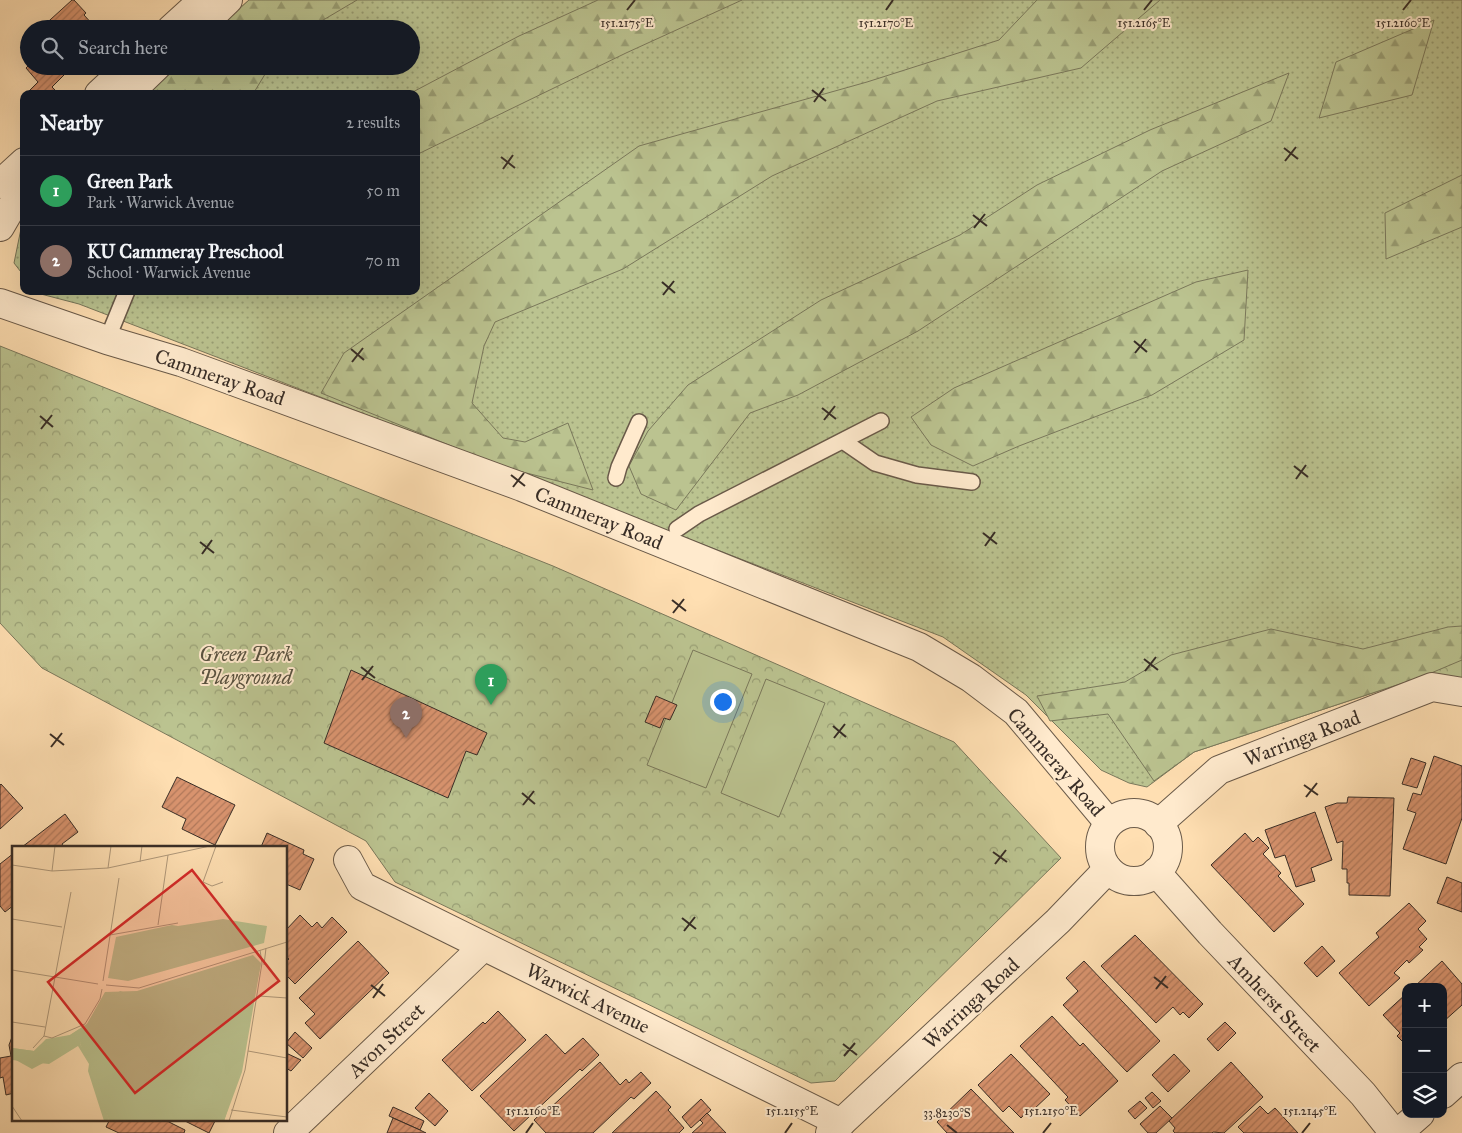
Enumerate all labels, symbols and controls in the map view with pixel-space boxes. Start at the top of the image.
text: 151.2175°E [600,16,654,30]
text: 151.2170°E [859,16,914,30]
text: 151.2165°E [1118,16,1171,30]
text: 151.2160°E [1376,16,1430,30]
search box [20,20,420,75]
icon: search [38,34,66,62]
text: Search here [78,36,168,59]
text: Nearby [40,110,103,136]
text: 2 results [346,113,400,132]
text: Green Park [87,170,172,193]
text: 1 [53,181,59,200]
text: 50 m [366,181,400,200]
text: Park · Warwick Avenue [87,193,234,212]
text: KU Cammeray Preschool [87,240,284,263]
text: 2 [52,251,60,270]
text: 70 m [365,251,400,270]
text: School · Warwick Avenue [87,263,251,282]
street label: Cammeray Road [152,344,288,410]
street label: Cammeray Road [531,481,667,555]
park label: Green Park Playground [199,642,294,689]
pin: 1 [475,664,507,705]
your location [710,689,736,715]
pin: 2 [390,697,422,738]
street label: Cammeray Road [1002,703,1110,821]
street label: Warringa Road [1241,705,1364,772]
inset map [12,846,288,1120]
street label: Amherst Street [1223,948,1327,1057]
street label: Warringa Road [918,952,1025,1054]
street label: Warwick Avenue [522,958,654,1038]
map controls [1402,983,1447,1118]
button: + [1402,983,1447,1028]
street label: Avon Street [342,998,429,1083]
button: − [1402,1028,1447,1073]
button: layers [1402,1073,1447,1118]
text: 151.2160°E [506,1104,560,1118]
text: 151.2155°E [766,1104,818,1118]
text: 151.2150°E [1024,1104,1078,1118]
text: 151.2145°E [1283,1104,1337,1118]
text: 33.8230°S [923,1106,971,1120]

